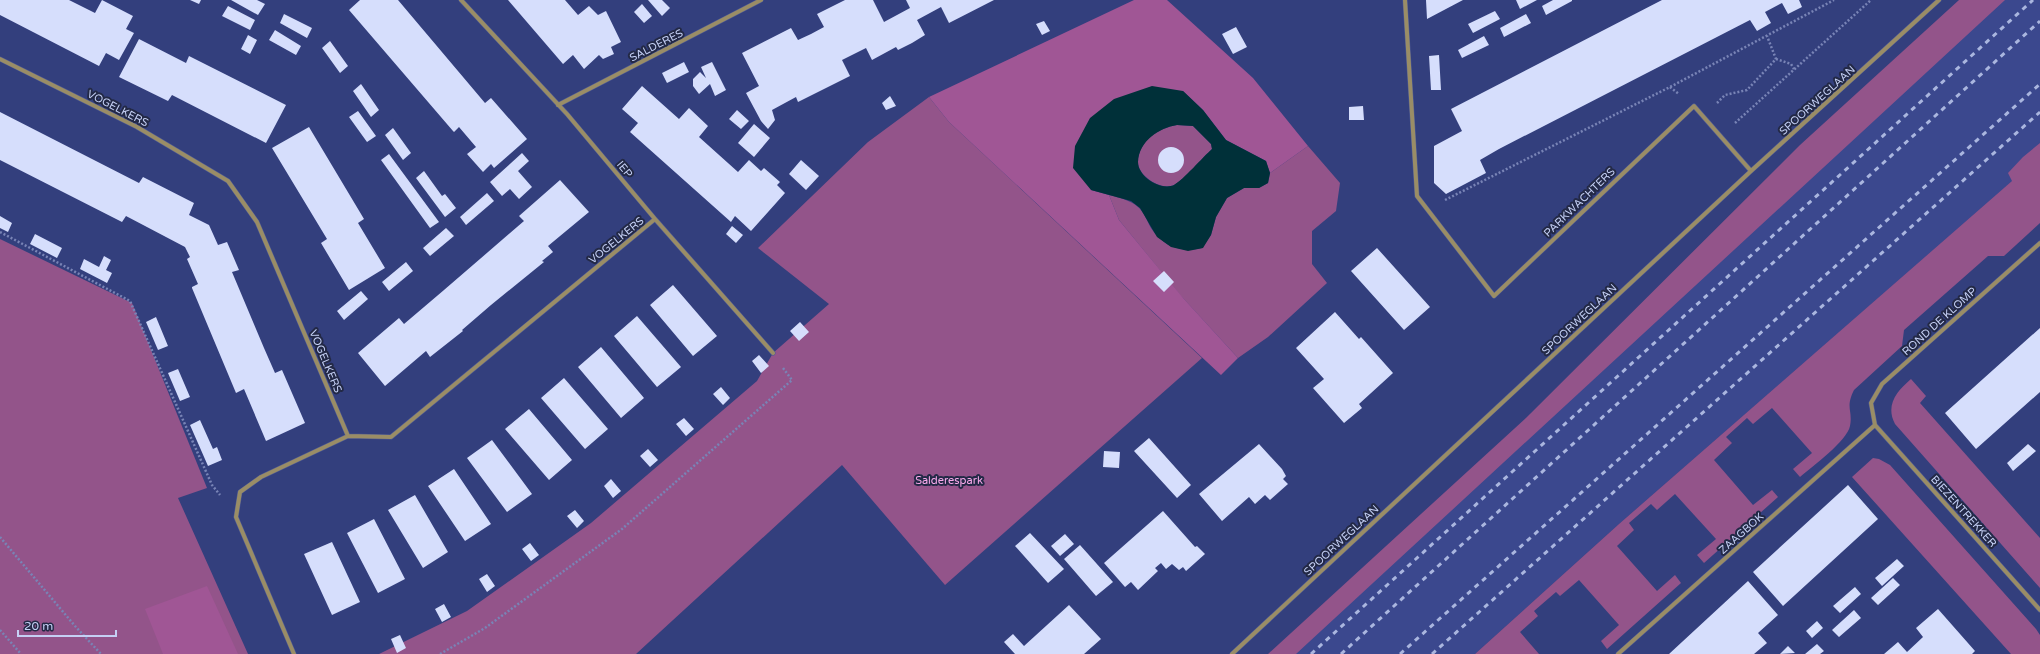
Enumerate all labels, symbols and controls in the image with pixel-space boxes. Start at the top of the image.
street label: SALDERES [627,26,685,64]
street label: SPOORWEGLAAN [1777,63,1858,138]
street label: VOGELKERS [85,87,151,130]
street label: IEP [614,158,635,180]
street label: PARKWACHTERS [1541,165,1618,240]
street label: VOGELKERS [586,214,647,267]
street label: SPOORWEGLAAN [1539,281,1619,357]
street label: ROND DE KLOMP [1899,285,1979,358]
street label: VOGELKERS [306,328,345,395]
street label: BIEZENTREKKER [1928,473,1999,550]
park label: Salderespark [915,474,983,487]
street label: SPOORWEGLAAN [1301,502,1381,578]
street label: ZAAGBOK [1716,510,1767,557]
scale bar [18,612,116,638]
text: 20 m [24,619,53,633]

